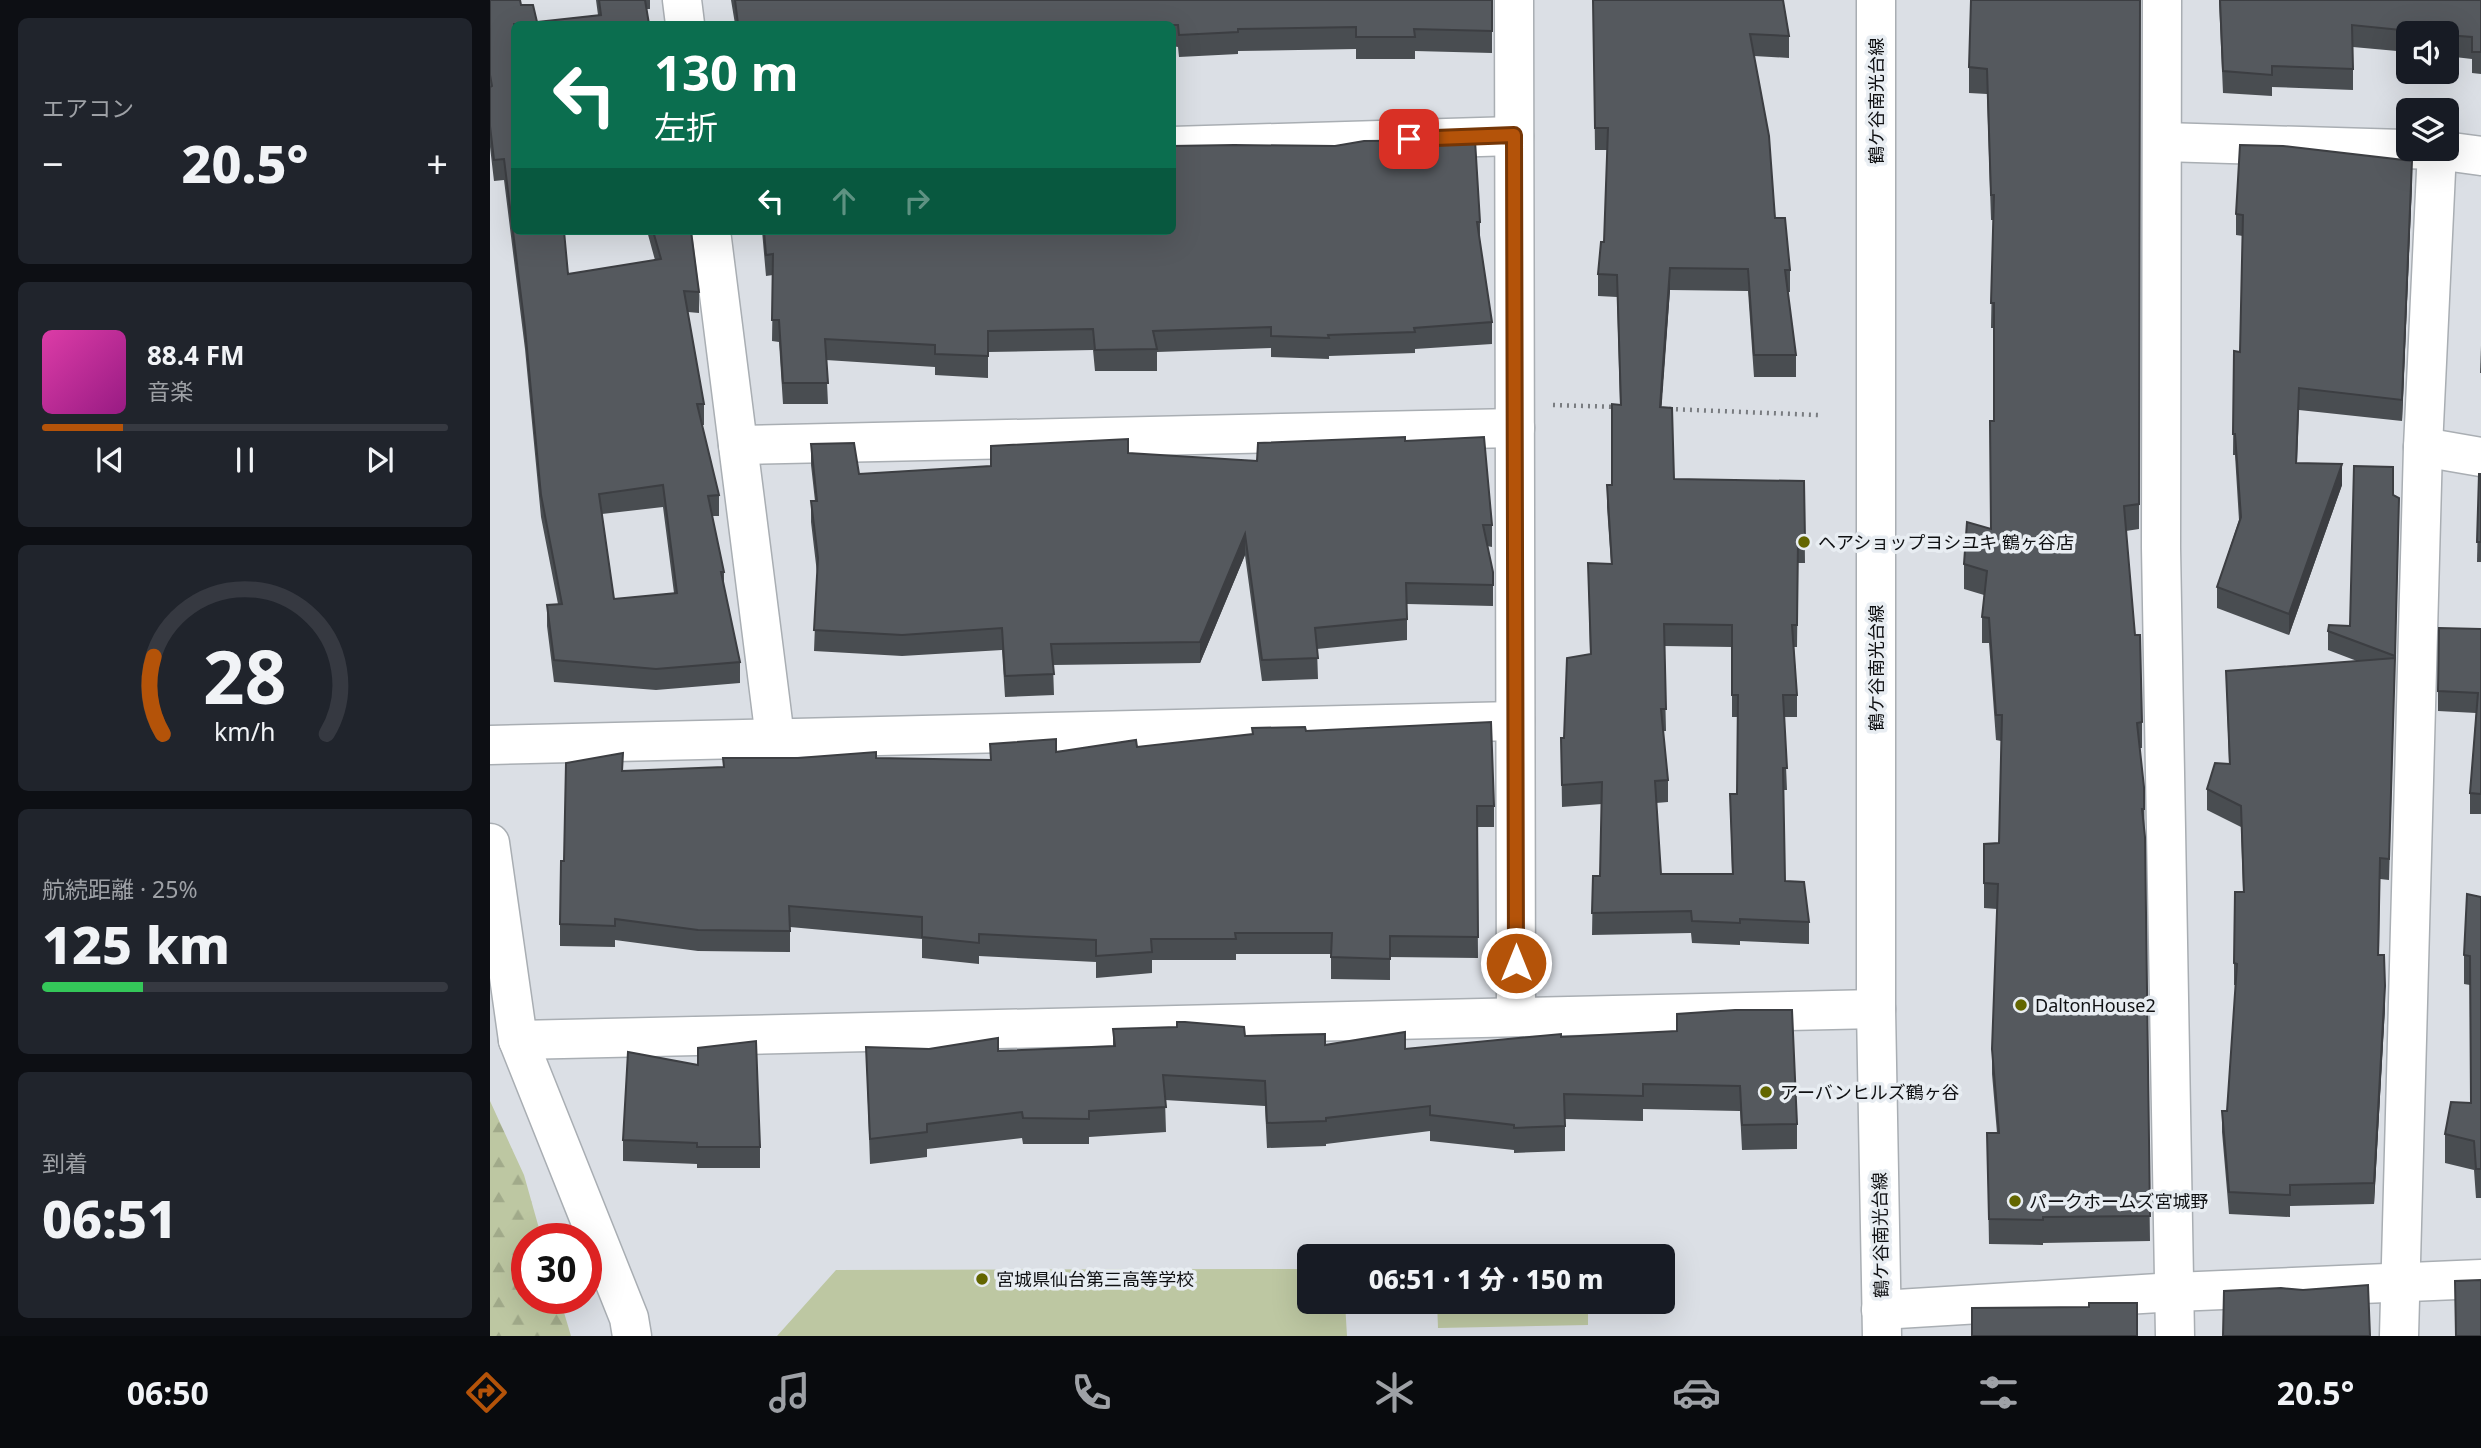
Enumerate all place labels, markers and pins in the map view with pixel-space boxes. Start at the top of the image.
pin [1379,109,1439,169]
place label: ヘアショップヨシユキ 鶴ヶ谷店 [1818,530,2074,554]
marker: ヘアショップヨシユキ 鶴ヶ谷店 [1796,534,1812,550]
place label: DaltonHouse2 [2035,993,2156,1017]
marker: DaltonHouse2 [2013,997,2029,1013]
place label: アーバンヒルズ鶴ヶ谷 [1780,1080,1960,1104]
marker: アーバンヒルズ鶴ヶ谷 [1758,1084,1774,1100]
place label: パークホームズ宮城野 [2029,1189,2208,1213]
marker: パークホームズ宮城野 [2007,1193,2023,1209]
place label: 宮城県仙台第三高等学校 [996,1267,1194,1291]
marker: 宮城県仙台第三高等学校 [974,1271,990,1287]

